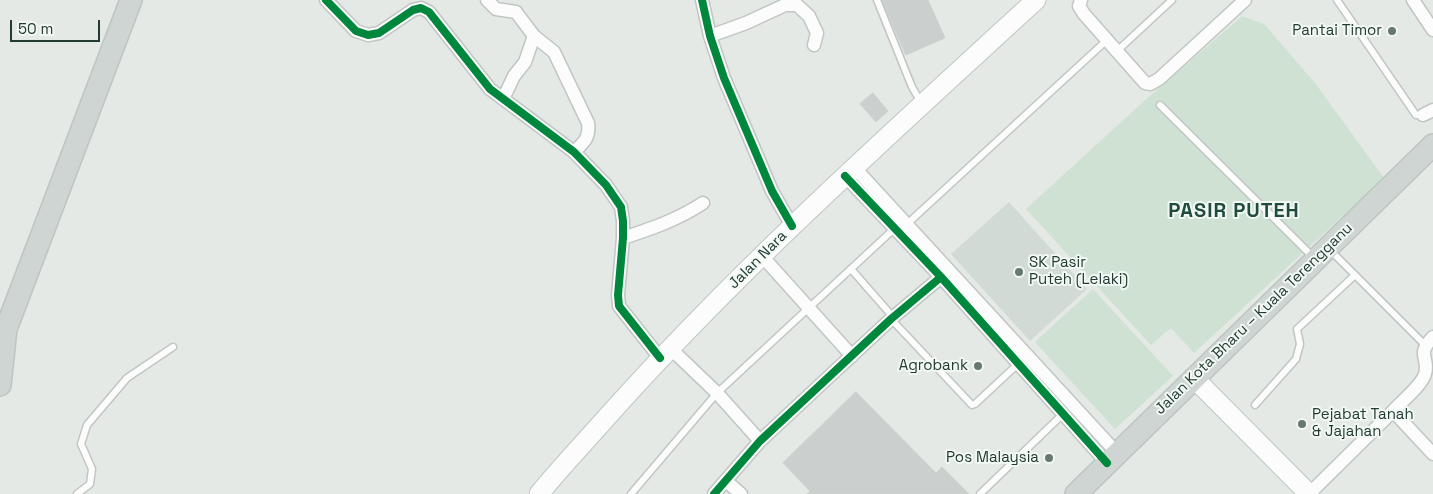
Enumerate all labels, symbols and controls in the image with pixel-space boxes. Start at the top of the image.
scale bar [12,10,102,42]
text: 50 m [18,19,53,38]
place label: Pantai Timor [1292,22,1382,40]
marker: Pantai Timor [1386,25,1398,37]
district label: PASIR PUTEH [1167,200,1301,224]
street label: Jalan Kota Bharu – Kuala Terengganu [1151,220,1357,418]
street label: Jalan Nara [725,227,791,293]
place label: SK Pasir Puteh (Lelaki) [1029,254,1128,289]
marker: SK Pasir Puteh (Lelaki) [1013,266,1025,278]
place label: Agrobank [899,357,968,375]
marker: Agrobank [972,360,984,372]
place label: Pejabat Tanah & Jajahan [1312,406,1414,441]
marker: Pejabat Tanah & Jajahan [1296,418,1308,430]
place label: Pos Malaysia [946,449,1039,467]
marker: Pos Malaysia [1043,452,1055,464]

